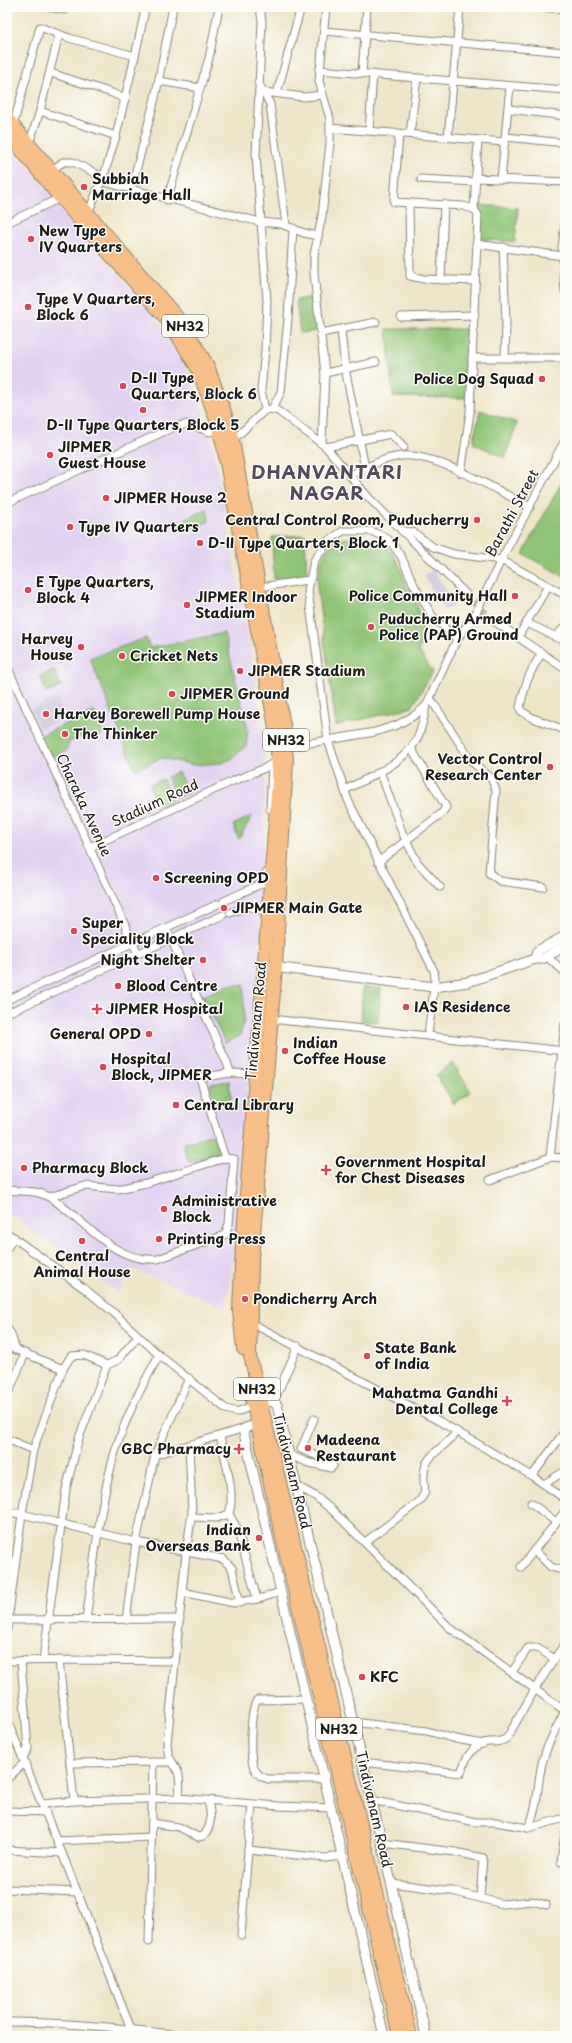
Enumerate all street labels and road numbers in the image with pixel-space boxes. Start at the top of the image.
road number: NH32 [162,315,208,337]
street label: Barathi Street [480,465,543,560]
road number: NH32 [263,729,309,751]
street label: Charaka Avenue [51,750,118,860]
street label: Stadium Road [108,773,202,832]
street label: Tindivanam Road [240,961,271,1081]
road number: NH32 [234,1378,280,1400]
street label: Tindivanam Road [268,1411,317,1531]
road number: NH32 [316,1718,362,1740]
street label: Tindivanam Road [351,1748,398,1869]

